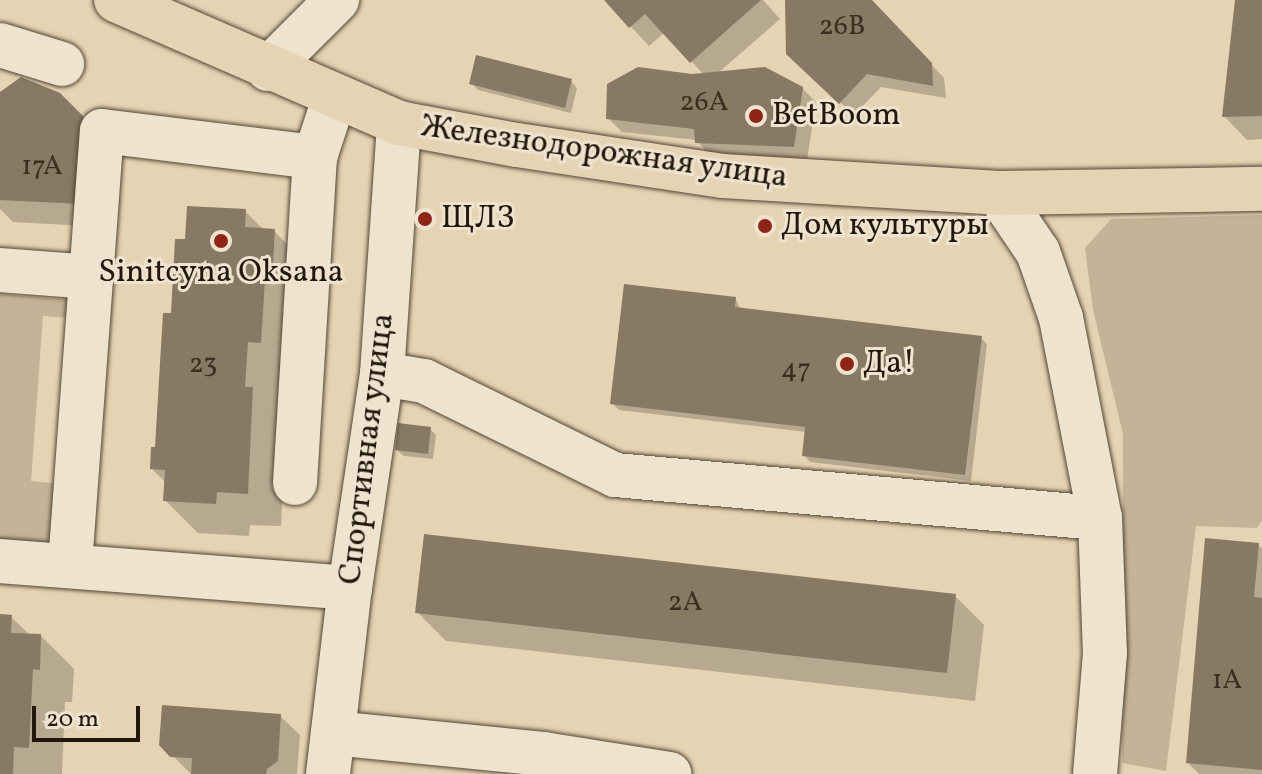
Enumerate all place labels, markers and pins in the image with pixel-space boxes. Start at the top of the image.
place label: BetBoom [772,97,901,135]
marker: BetBoom [747,107,765,125]
place label: ЩЛЗ [441,200,515,238]
place label: Дом культуры [781,207,989,245]
marker: ЩЛЗ [416,210,434,228]
marker: Дом культуры [756,217,774,235]
marker: Sinitcyna Oksana [212,232,230,250]
place label: Sinitcyna Oksana [98,254,344,292]
place label: Да! [863,345,915,383]
marker: Да! [838,355,856,373]

